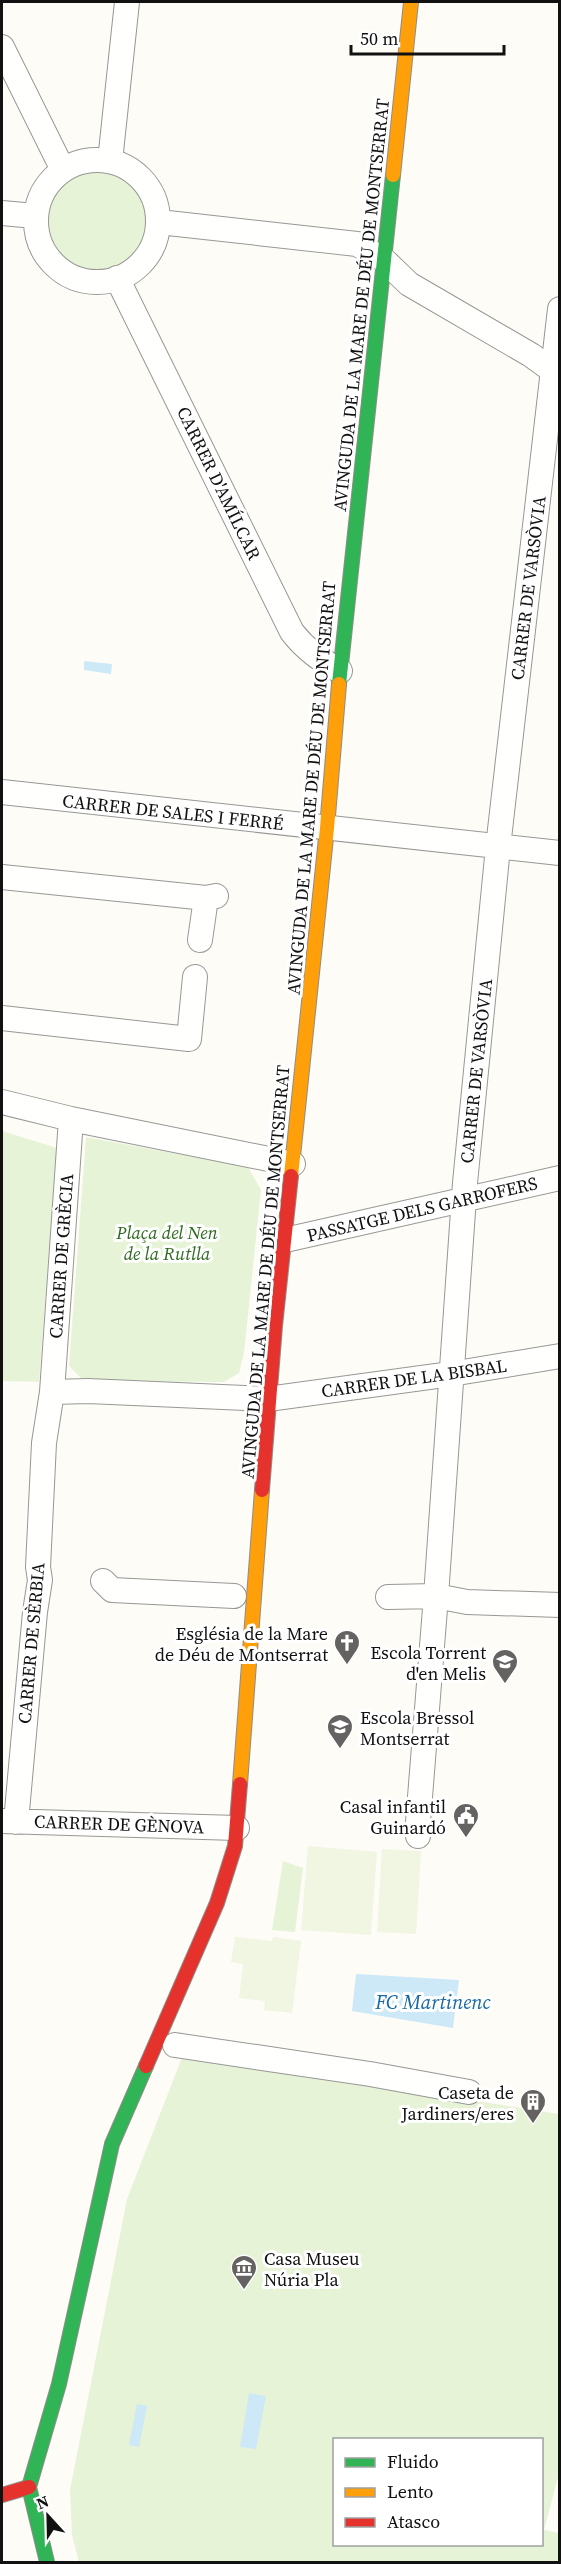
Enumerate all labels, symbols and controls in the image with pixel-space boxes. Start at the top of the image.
scale bar [351,18,504,56]
text: 50 m [360,26,398,51]
street label: AVINGUDA DE LA MARE DE DÉU DE MONTSERRAT [327,97,395,513]
street label: CARRER D'AMÍLCAR [171,402,267,564]
street label: CARRER DE VARSÒVIA [504,494,552,682]
street label: AVINGUDA DE LA MARE DE DÉU DE MONTSERRAT [280,580,342,996]
street label: CARRER DE SALES I FERRÉ [61,788,285,836]
street label: CARRER DE VARSÒVIA [454,977,498,1165]
street label: AVINGUDA DE LA MARE DE DÉU DE MONTSERRAT [234,1064,296,1480]
street label: PASSATGE DELS GARROFERS [304,1170,540,1248]
street label: CARRER DE GRÈCIA [43,1173,79,1339]
park label: Plaça del Nen de la Rutlla [115,1220,218,1266]
street label: CARRER DE LA BISBAL [319,1353,509,1403]
street label: CARRER DE SÈRBIA [11,1561,51,1725]
place label: Església de la Mare de Déu de Montserrat [155,1621,328,1667]
church icon: Església de la Mare de Déu de Montserrat [332,1628,362,1666]
place label: Escola Torrent d'en Melis [370,1640,486,1686]
school or university icon: Escola Torrent d'en Melis [490,1647,520,1685]
place label: Escola Bressol Montserrat [360,1705,474,1751]
school or university icon: Escola Bressol Montserrat [325,1712,355,1750]
place label: Casal infantil Guinardó [340,1794,446,1840]
public building icon: Casal infantil Guinardó [451,1801,481,1839]
street label: CARRER DE GÈNOVA [33,1809,205,1839]
water label: FC Martinenc [374,1988,492,2016]
place label: Caseta de Jardiners/eres [400,2080,514,2126]
building icon: Caseta de Jardiners/eres [518,2087,548,2125]
place label: Casa Museu Núria Pla [264,2246,360,2292]
museum icon: Casa Museu Núria Pla [229,2253,259,2291]
legend [333,2438,543,2546]
text: Fluido [387,2449,439,2474]
text: Lento [387,2479,434,2504]
north arrow [18,2486,78,2546]
text: N [33,2490,52,2514]
text: Atasco [387,2509,440,2534]

